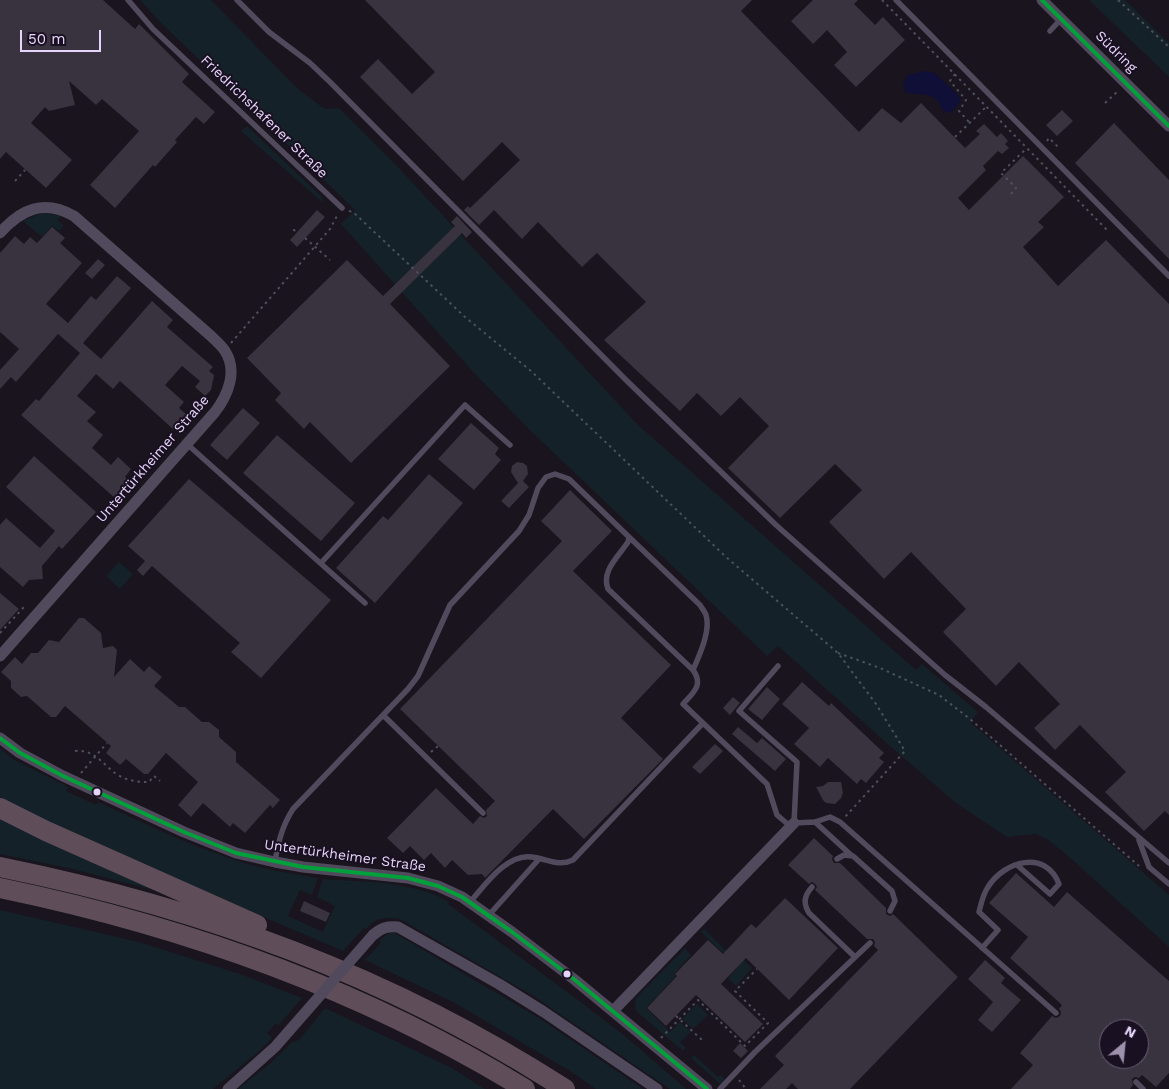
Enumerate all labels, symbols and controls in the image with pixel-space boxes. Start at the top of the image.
scale bar [22,20,104,52]
street label: Südring [1092,28,1140,76]
text: 50 m [28,30,65,48]
street label: Friedrichshafener Straße [197,52,331,182]
street label: Untertürkheimer Straße [93,392,213,526]
unlabelled marker [92,787,102,797]
street label: Untertürkheimer Straße [263,836,427,876]
unlabelled marker [562,969,572,979]
north arrow [1099,1019,1149,1069]
text: N [1122,1022,1139,1041]

